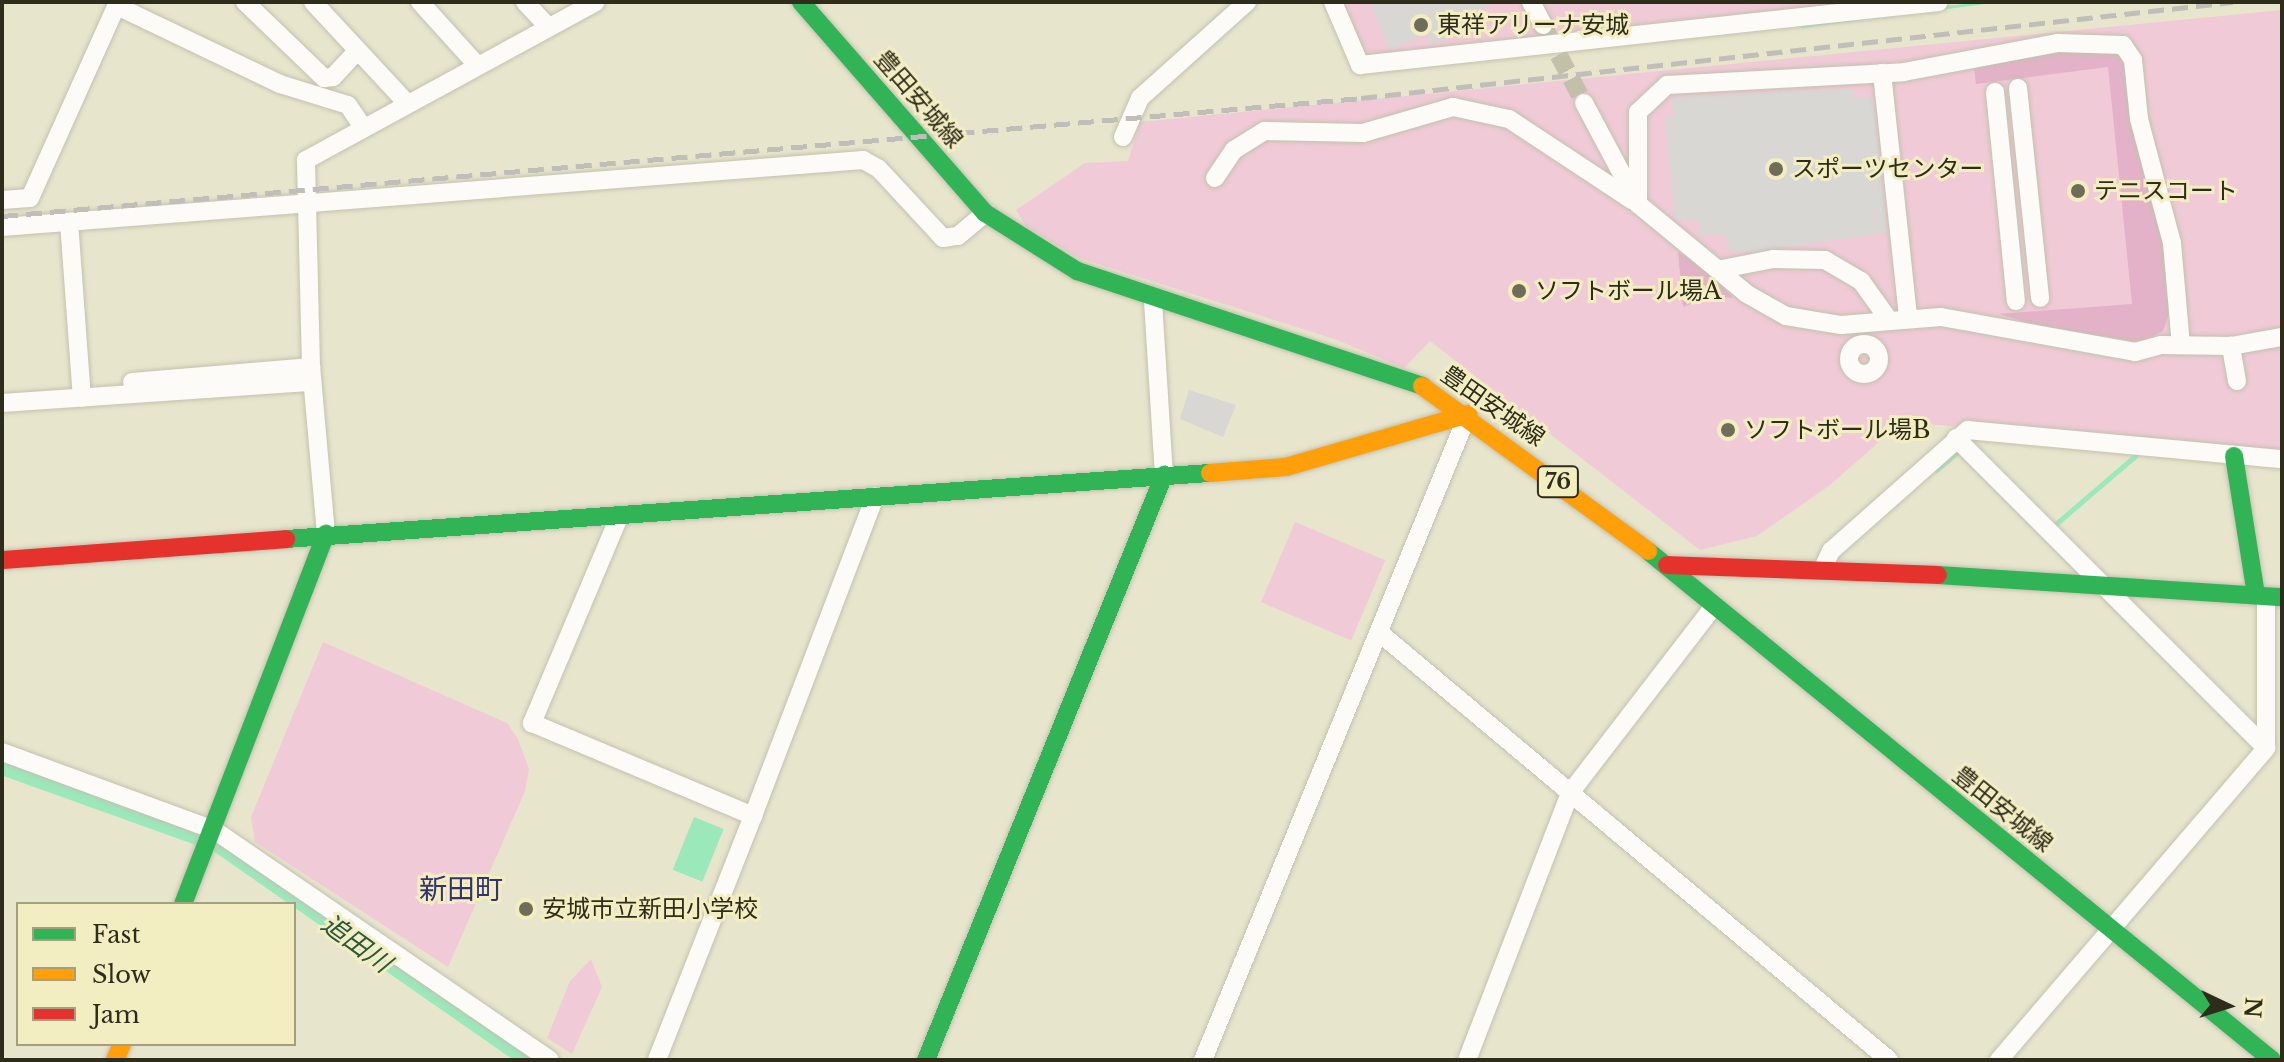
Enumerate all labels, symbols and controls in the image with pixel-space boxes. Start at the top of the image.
place label: 東祥アリーナ安城 [1437,11,1629,39]
marker: 東祥アリーナ安城 [1412,16,1430,34]
street label: 豊田安城線 [869,44,969,154]
place label: スポーツセンター [1792,155,1984,183]
marker: スポーツセンター [1767,160,1785,178]
place label: テニスコート [2094,177,2238,205]
marker: テニスコート [2069,182,2087,200]
place label: ソフトボール場A [1535,277,1722,305]
marker: ソフトボール場A [1510,282,1528,300]
street label: 豊田安城線 [1436,360,1550,452]
place label: ソフトボール場B [1744,416,1930,444]
marker: ソフトボール場B [1719,421,1737,439]
road number: 76 [1536,464,1580,500]
street label: 豊田安城線 [1947,760,2059,858]
district label: 新田町 [419,873,503,907]
place label: 安城市立新田小学校 [542,895,758,923]
marker: 安城市立新田小学校 [517,900,535,918]
legend [16,902,296,1046]
water label: 追田川 [315,908,397,980]
text: Fast [92,920,140,949]
text: Slow [92,960,151,989]
north arrow [2188,966,2268,1046]
text: N [2238,996,2267,1019]
text: Jam [92,1000,140,1029]

